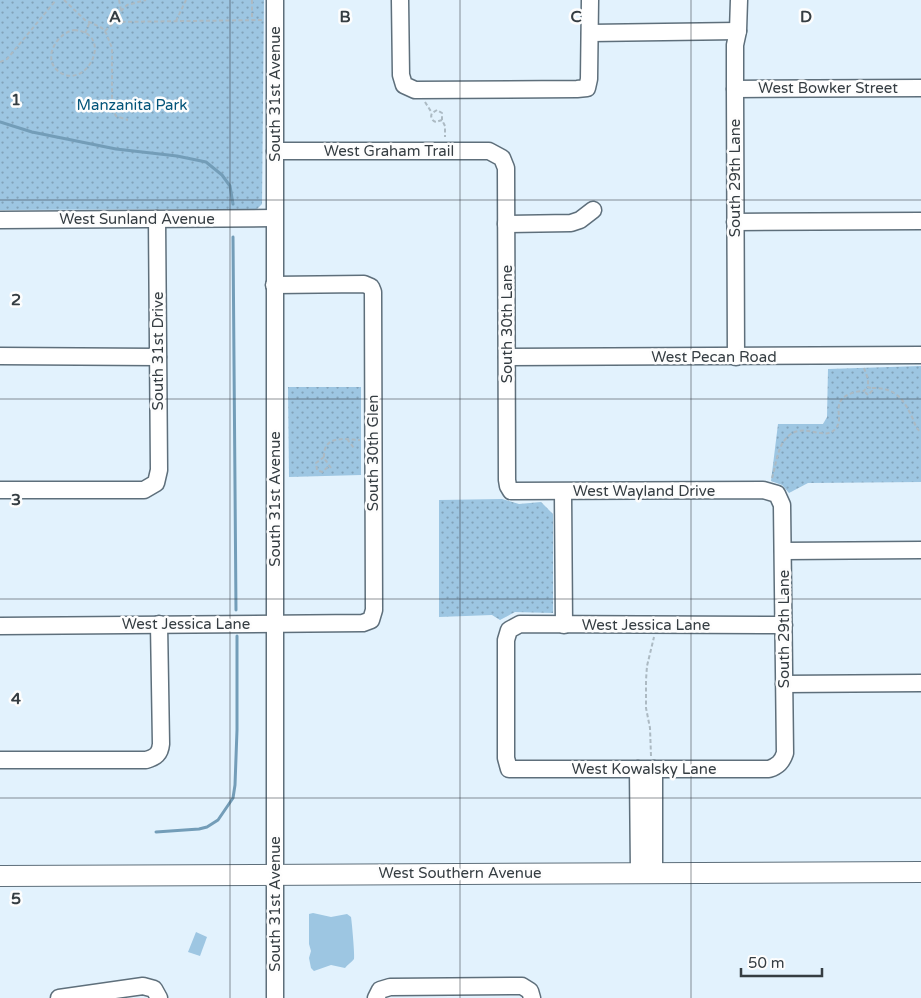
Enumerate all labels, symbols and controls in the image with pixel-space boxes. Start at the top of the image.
text: A [109,7,121,27]
text: B [339,7,351,27]
text: C [570,7,582,27]
text: D [800,7,812,27]
street label: South 31st Avenue [266,26,284,162]
street label: West Bowker Street [758,79,898,97]
text: 1 [11,90,21,110]
park label: Manzanita Park [77,96,187,114]
street label: South 29th Lane [726,119,744,237]
street label: West Graham Trail [324,142,454,160]
street label: West Sunland Avenue [59,210,215,228]
street label: South 30th Lane [498,265,516,383]
text: 2 [11,290,21,310]
street label: South 31st Drive [149,292,167,410]
street label: West Pecan Road [651,348,777,366]
street label: South 30th Glen [364,395,382,511]
street label: South 31st Avenue [266,431,284,567]
street label: West Wayland Drive [573,482,715,500]
text: 3 [11,490,21,510]
street label: South 29th Lane [775,570,793,688]
street label: West Jessica Lane [122,615,250,633]
street label: West Jessica Lane [582,616,710,634]
text: 4 [11,689,21,709]
street label: West Kowalsky Lane [572,760,716,778]
street label: South 31st Avenue [266,836,284,972]
street label: West Southern Avenue [378,864,542,882]
text: 5 [11,889,21,909]
scale bar [741,946,822,978]
text: 50 m [748,954,785,972]

